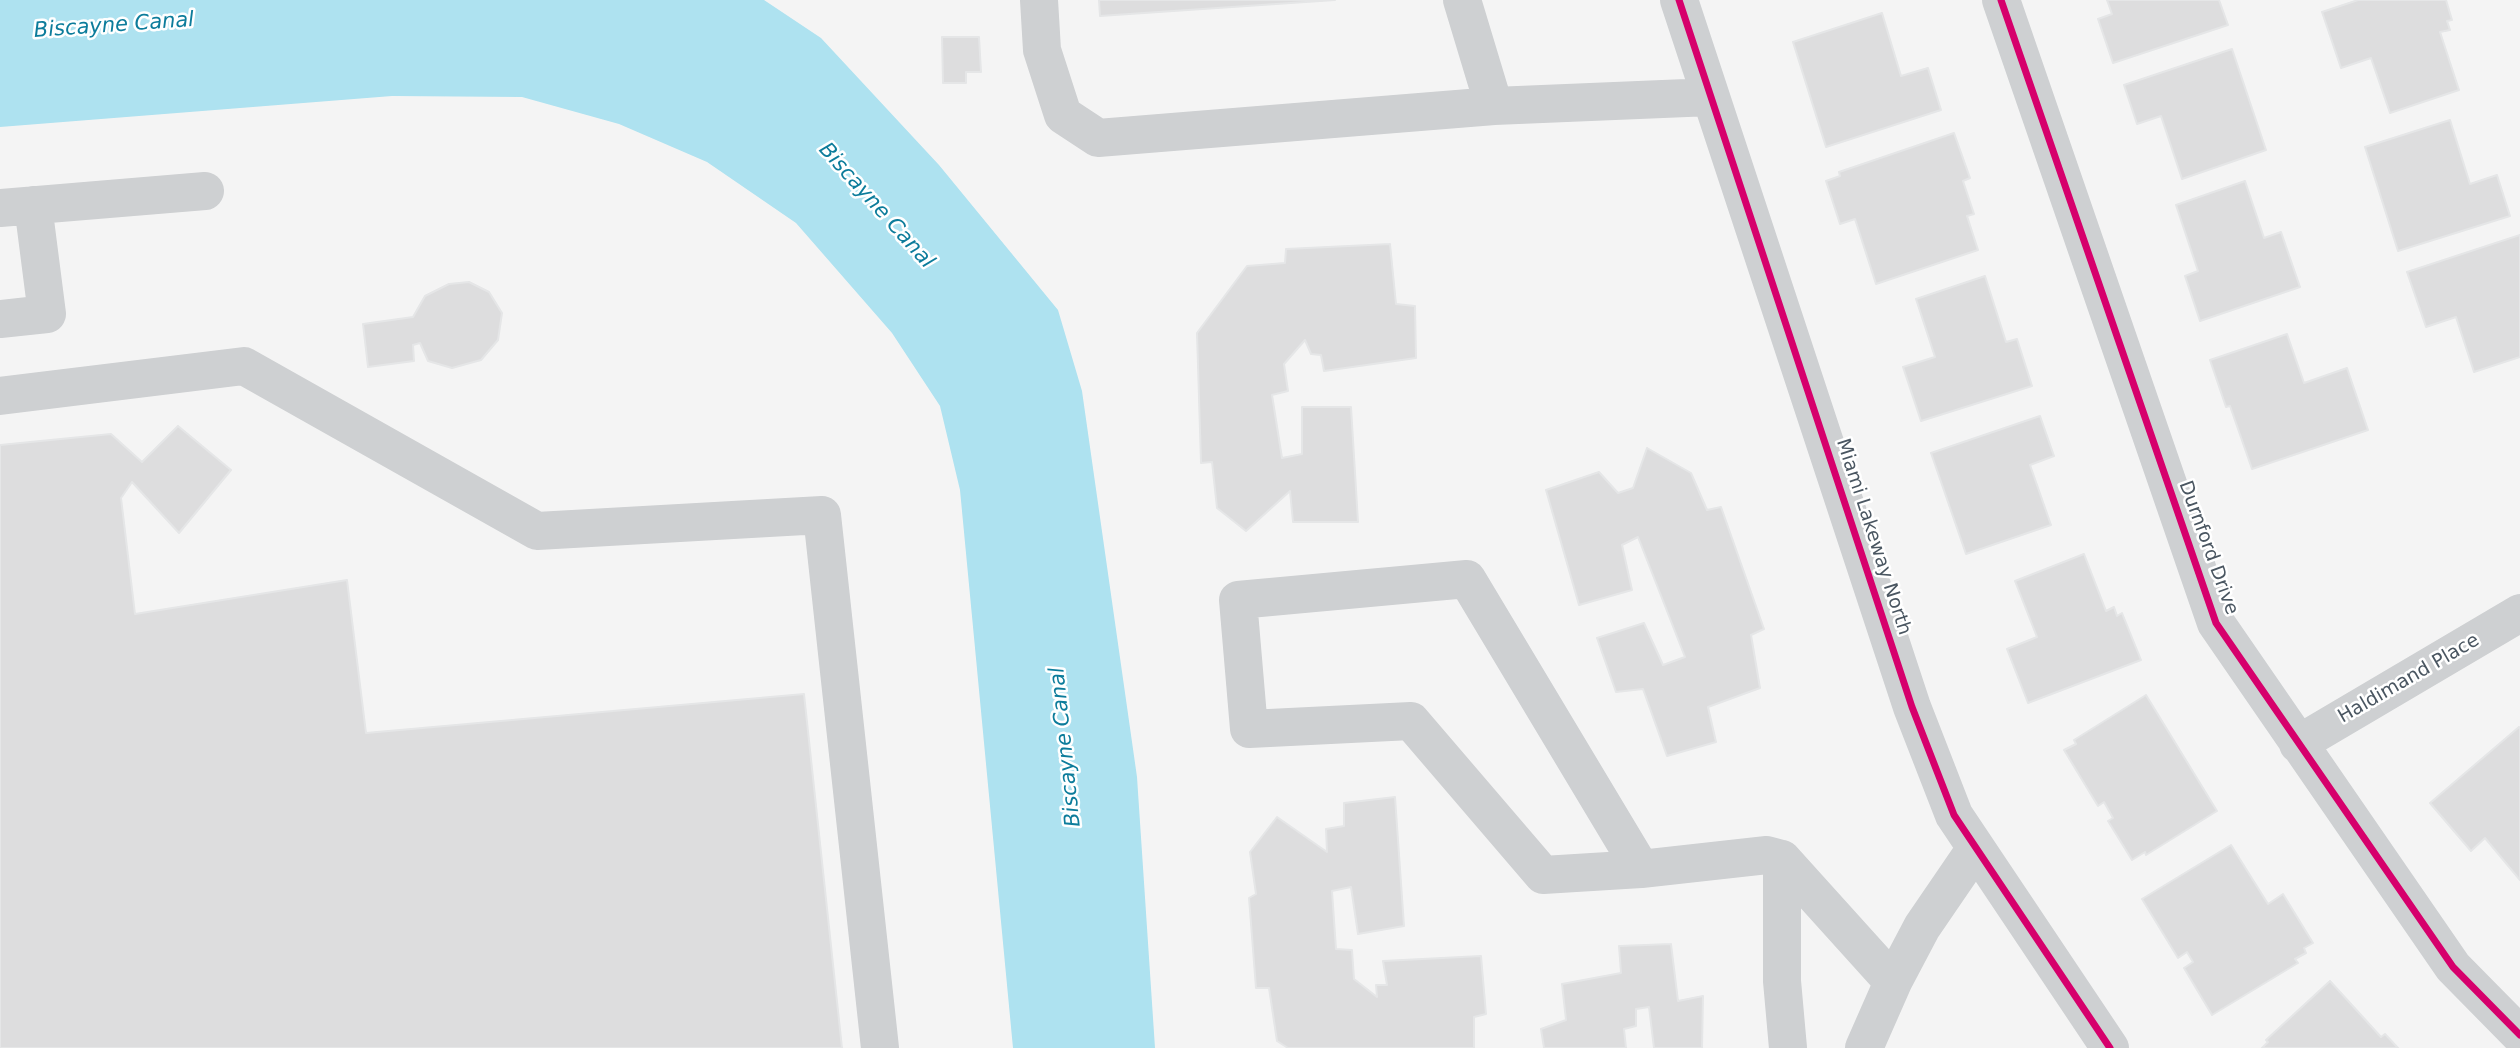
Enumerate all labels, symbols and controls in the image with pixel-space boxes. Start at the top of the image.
water label: Biscayne Canal [33,8,195,44]
water label: Biscayne Canal [813,138,939,274]
street label: Miami Lakeway North [1830,436,1916,638]
street label: Durnford Drive [2173,478,2243,618]
street label: Haldimand Place [2334,629,2484,729]
water label: Biscayne Canal [1045,666,1087,828]

